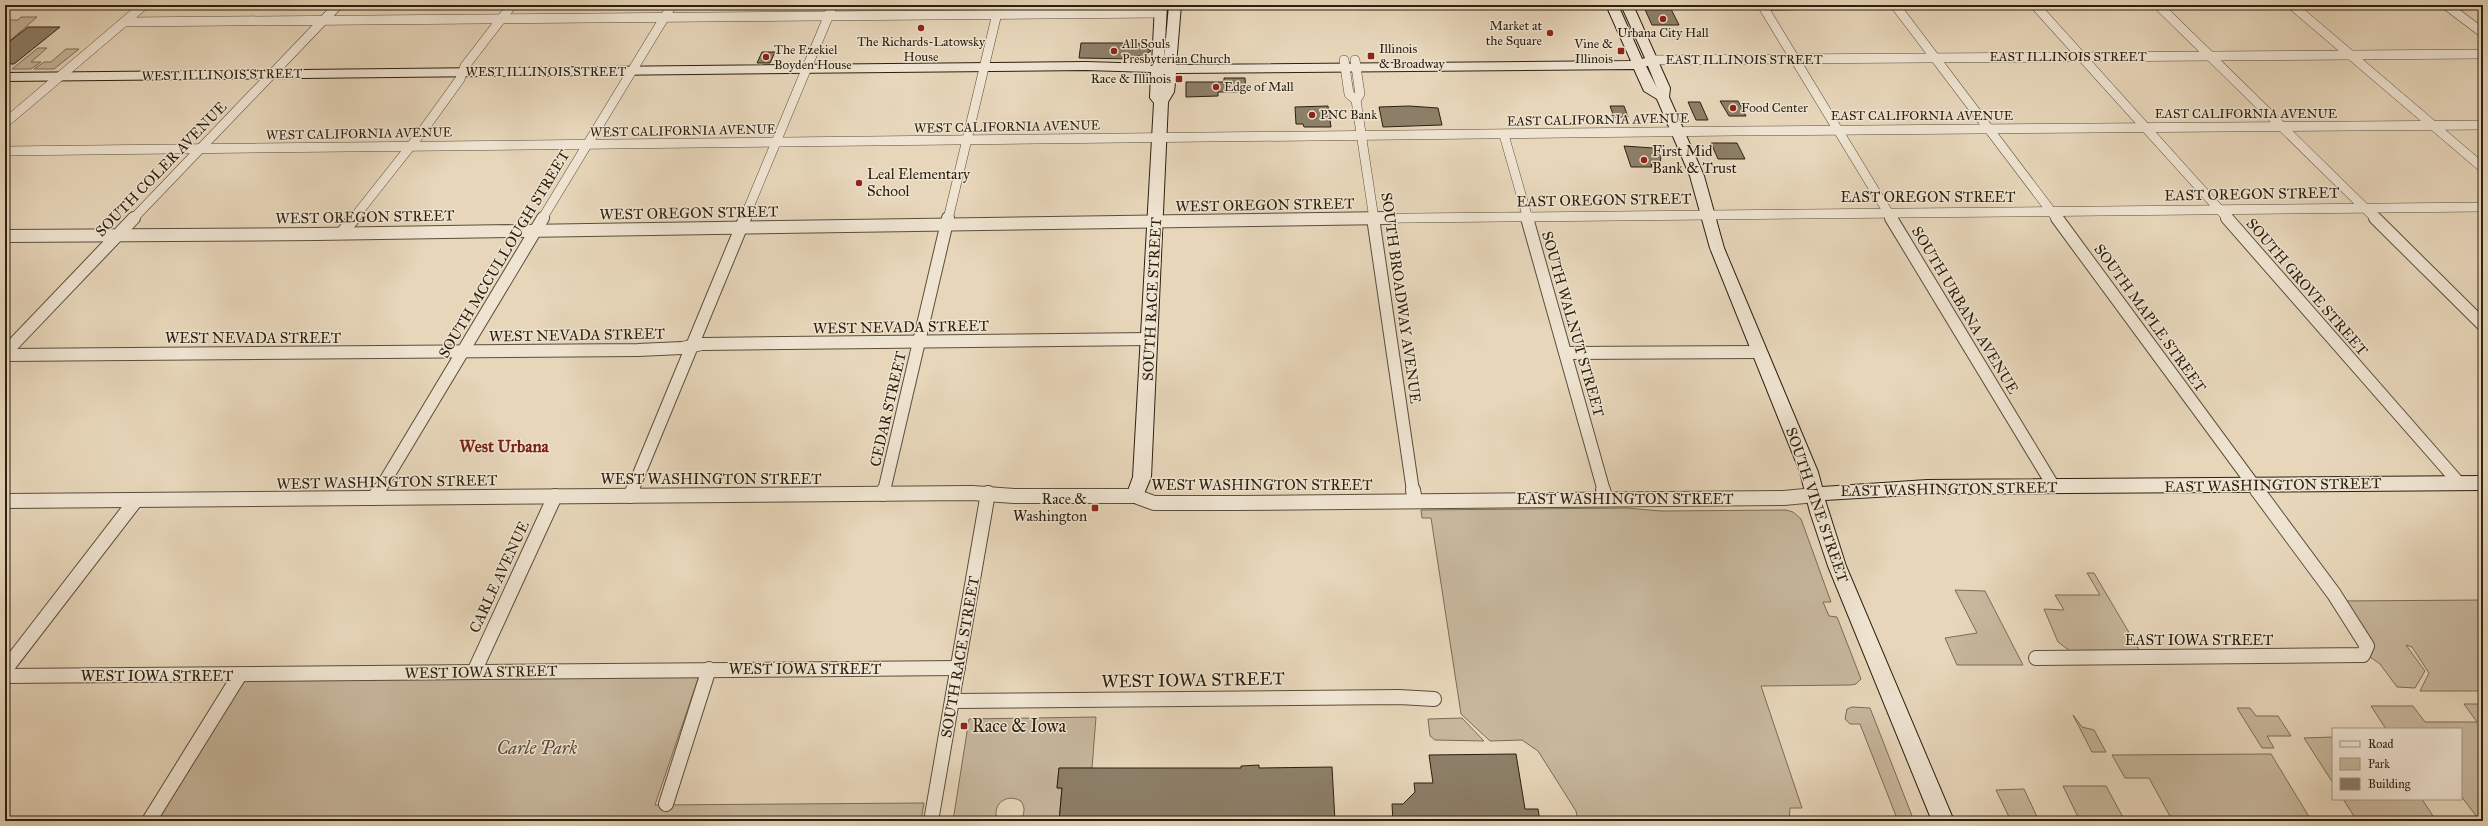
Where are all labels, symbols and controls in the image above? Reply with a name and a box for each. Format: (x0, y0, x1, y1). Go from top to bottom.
marker: Urbana City Hall (1658, 14, 1668, 24)
place label: Market at the Square (1486, 18, 1543, 49)
marker: The Richards-Latowsky House (916, 23, 926, 33)
place label: Urbana City Hall (1617, 25, 1709, 41)
marker: Market at the Square (1545, 28, 1555, 38)
place label: The Richards-Latowsky House (857, 34, 986, 65)
place label: All Souls Presbyterian Church (1121, 36, 1232, 67)
place label: Vine & Illinois (1573, 36, 1613, 67)
place label: Illinois & Broadway (1379, 41, 1446, 72)
place label: The Ezekiel Boyden House (774, 42, 852, 73)
marker: All Souls Presbyterian Church (1109, 46, 1119, 56)
marker: Vine & Illinois (1616, 46, 1626, 56)
street label: EAST ILLINOIS STREET (1989, 49, 2147, 65)
marker: Illinois & Broadway (1366, 51, 1376, 61)
marker: The Ezekiel Boyden House (761, 52, 771, 62)
street label: EAST ILLINOIS STREET (1665, 52, 1823, 68)
street label: WEST ILLINOIS STREET (466, 64, 626, 80)
street label: WEST ILLINOIS STREET (141, 66, 303, 84)
place label: Race & Illinois (1091, 71, 1171, 87)
marker: Race & Illinois (1174, 74, 1184, 84)
place label: Edge of Mall (1224, 79, 1294, 95)
marker: Edge of Mall (1211, 82, 1221, 92)
street label: SOUTH COLER AVENUE (92, 98, 230, 240)
place label: Food Center (1741, 100, 1808, 116)
marker: Food Center (1728, 103, 1738, 113)
street label: EAST CALIFORNIA AVENUE (2155, 106, 2337, 122)
place label: PNC Bank (1320, 107, 1378, 123)
street label: EAST CALIFORNIA AVENUE (1831, 108, 2013, 124)
marker: PNC Bank (1307, 110, 1317, 120)
street label: EAST CALIFORNIA AVENUE (1507, 110, 1689, 130)
street label: WEST CALIFORNIA AVENUE (914, 117, 1100, 137)
street label: WEST CALIFORNIA AVENUE (590, 121, 776, 141)
street label: WEST CALIFORNIA AVENUE (266, 124, 452, 144)
place label: First Mid Bank & Trust (1652, 142, 1738, 177)
street label: SOUTH MCCULLOUGH STREET (435, 147, 573, 361)
marker: First Mid Bank & Trust (1639, 155, 1649, 165)
place label: Leal Elementary School (867, 165, 971, 200)
marker: Leal Elementary School (854, 178, 864, 188)
street label: EAST OREGON STREET (2164, 183, 2340, 205)
street label: EAST OREGON STREET (1841, 188, 2015, 206)
street label: EAST OREGON STREET (1516, 189, 1692, 211)
street label: SOUTH BROADWAY AVENUE (1377, 191, 1425, 405)
street label: WEST OREGON STREET (1175, 194, 1355, 216)
street label: WEST OREGON STREET (599, 202, 779, 224)
street label: WEST OREGON STREET (275, 206, 455, 228)
street label: SOUTH GROVE STREET (2242, 215, 2372, 359)
street label: SOUTH RACE STREET (1139, 217, 1165, 381)
street label: SOUTH URBANA AVENUE (1908, 223, 2022, 397)
street label: SOUTH WALNUT STREET (1538, 229, 1608, 419)
street label: SOUTH MAPLE STREET (2090, 240, 2210, 396)
street label: WEST NEVADA STREET (813, 316, 989, 338)
street label: WEST NEVADA STREET (489, 324, 665, 346)
street label: WEST NEVADA STREET (165, 329, 341, 347)
street label: CEDAR STREET (866, 350, 910, 468)
street label: SOUTH VINE STREET (1782, 425, 1852, 585)
district label: West Urbana (459, 436, 550, 457)
street label: WEST WASHINGTON STREET (600, 470, 822, 488)
street label: WEST WASHINGTON STREET (276, 471, 498, 493)
street label: EAST WASHINGTON STREET (2164, 474, 2382, 496)
street label: WEST WASHINGTON STREET (1151, 476, 1373, 494)
street label: EAST WASHINGTON STREET (1840, 478, 2058, 500)
place label: Race & Washington (1013, 490, 1087, 525)
street label: EAST WASHINGTON STREET (1517, 490, 1733, 508)
marker: Race & Washington (1090, 503, 1100, 513)
street label: CARLE AVENUE (465, 518, 533, 636)
street label: SOUTH RACE STREET (937, 575, 983, 739)
street label: EAST IOWA STREET (2125, 631, 2273, 649)
street label: WEST IOWA STREET (729, 660, 881, 678)
street label: WEST IOWA STREET (404, 662, 558, 682)
street label: WEST IOWA STREET (81, 667, 233, 685)
street label: WEST IOWA STREET (1101, 667, 1285, 693)
place label: Race & Iowa (972, 715, 1067, 737)
marker: Race & Iowa (959, 721, 969, 731)
legend (2332, 728, 2462, 800)
park label: Carle Park (497, 737, 577, 759)
text: Road (2368, 737, 2394, 751)
text: Park (2368, 757, 2390, 771)
text: Building (2368, 777, 2411, 792)

